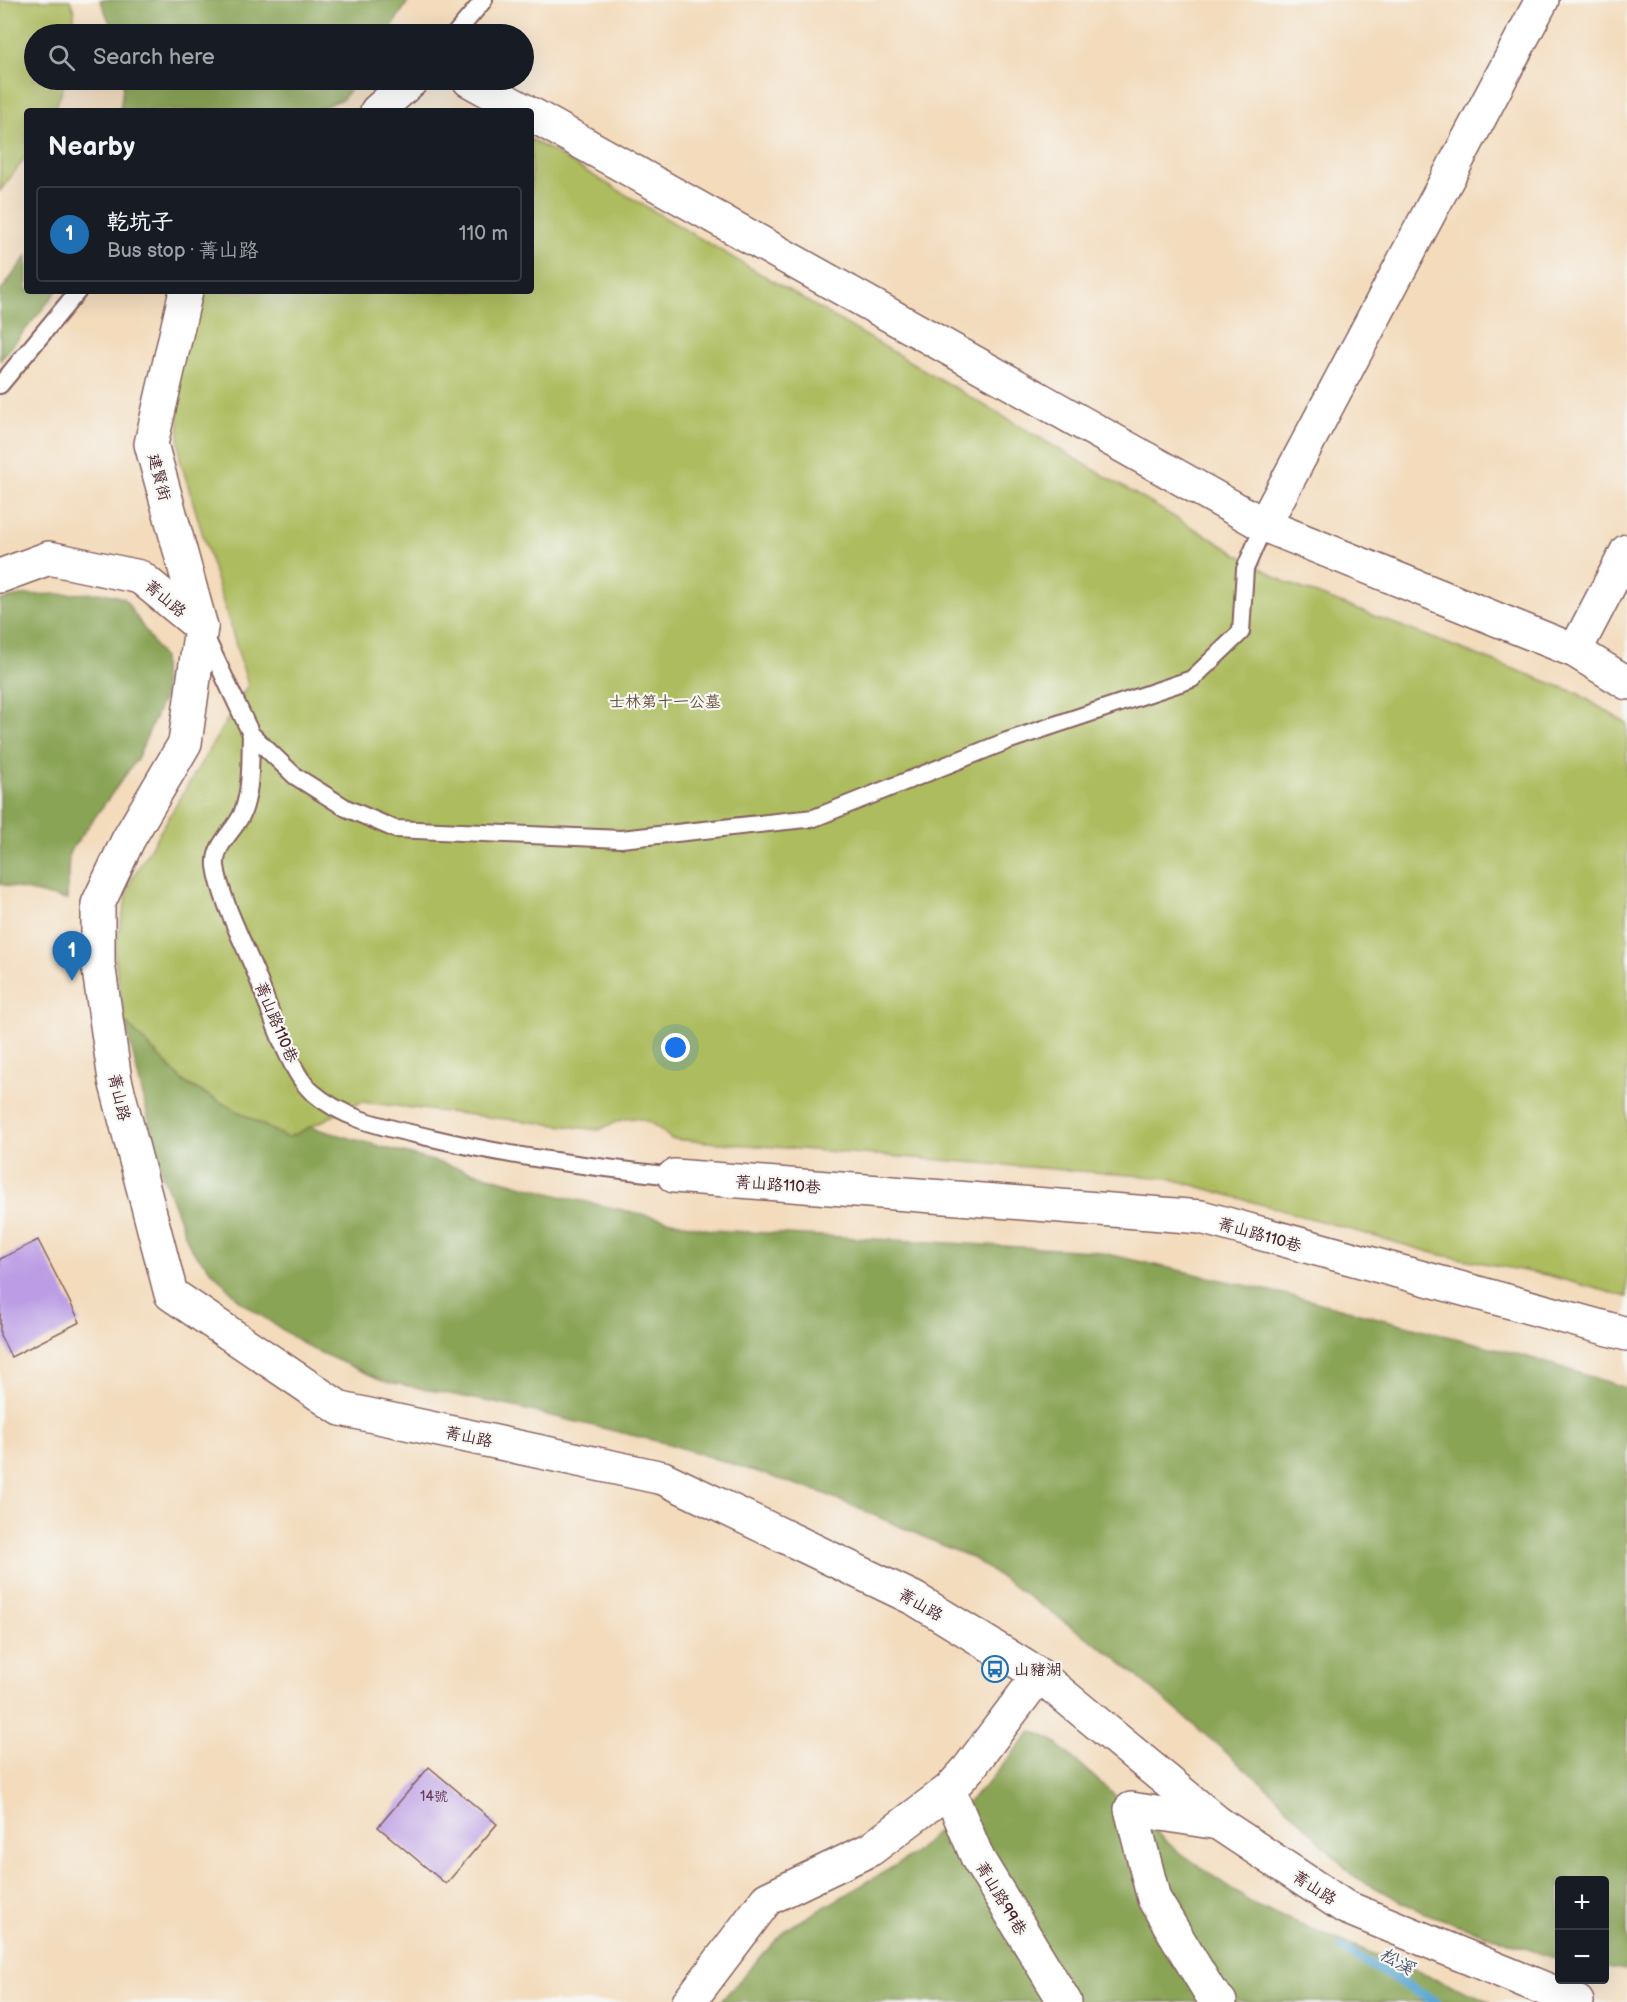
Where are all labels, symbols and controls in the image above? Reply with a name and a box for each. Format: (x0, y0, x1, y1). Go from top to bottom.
search box (24, 24, 534, 90)
icon: search (45, 41, 78, 74)
text: Search here (93, 44, 215, 71)
text: Nearby (48, 132, 135, 163)
text: 乾坑子 (107, 209, 173, 236)
text: 1 (65, 222, 74, 246)
text: 110 m (459, 222, 508, 246)
text: Bus stop · 菁山路 (107, 239, 259, 263)
street label: 建賢街 (143, 452, 174, 503)
street label: 菁山路 (141, 576, 190, 622)
park label: 士林第十一公墓 (609, 693, 721, 712)
pin: 1 (52, 932, 92, 981)
street label: 菁山路110巷 (250, 979, 301, 1066)
your location (661, 1033, 690, 1062)
street label: 菁山路 (104, 1072, 133, 1123)
street label: 菁山路110巷 (734, 1173, 821, 1198)
street label: 菁山路110巷 (1216, 1214, 1303, 1256)
street label: 菁山路 (443, 1423, 494, 1452)
street label: 菁山路 (895, 1585, 946, 1626)
bus stop icon: 山豬湖 (980, 1654, 1010, 1684)
place label: 山豬湖 (1014, 1661, 1062, 1680)
house number: 14號 (420, 1788, 448, 1805)
street label: 菁山路99巷 (971, 1859, 1030, 1939)
street label: 菁山路 (1289, 1867, 1339, 1909)
map controls (1555, 1876, 1609, 1984)
button: + (1555, 1876, 1609, 1930)
button: − (1555, 1930, 1609, 1984)
water label: 松溪 (1376, 1943, 1418, 1980)

